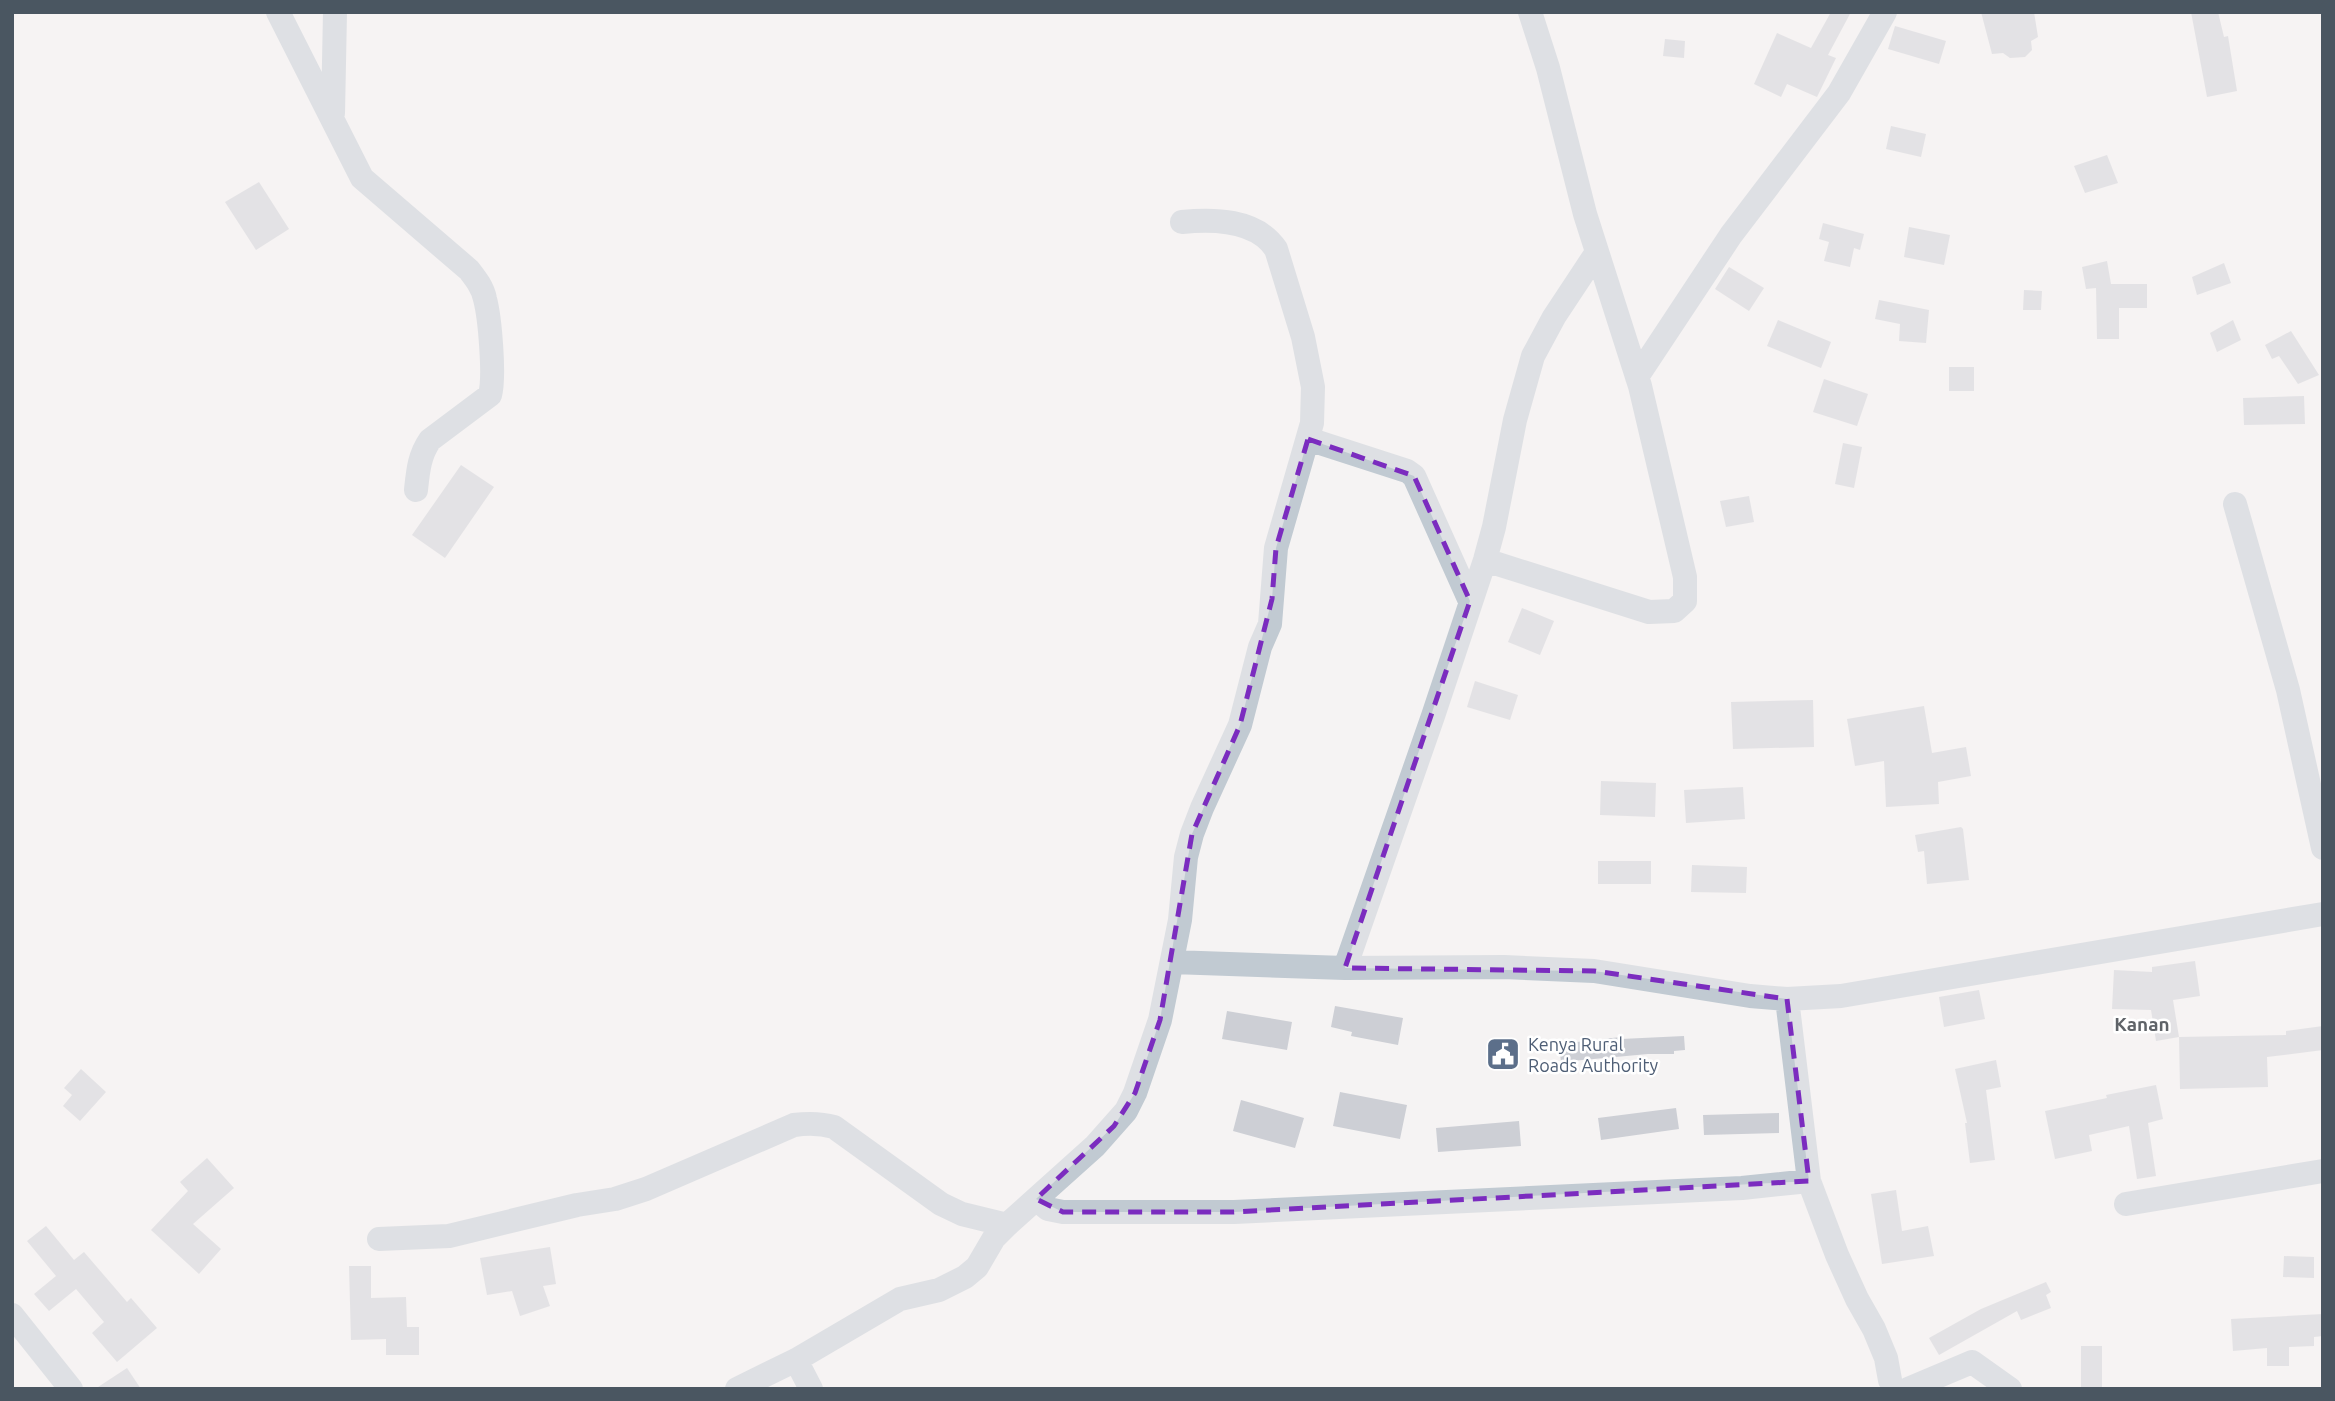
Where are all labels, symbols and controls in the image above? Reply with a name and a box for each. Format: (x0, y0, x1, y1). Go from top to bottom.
district label: Kanan (2114, 1013, 2170, 1035)
place label: Kenya Rural Roads Authority (1528, 1034, 1659, 1075)
public building icon: Kenya Rural Roads Authority (1484, 1035, 1522, 1073)

